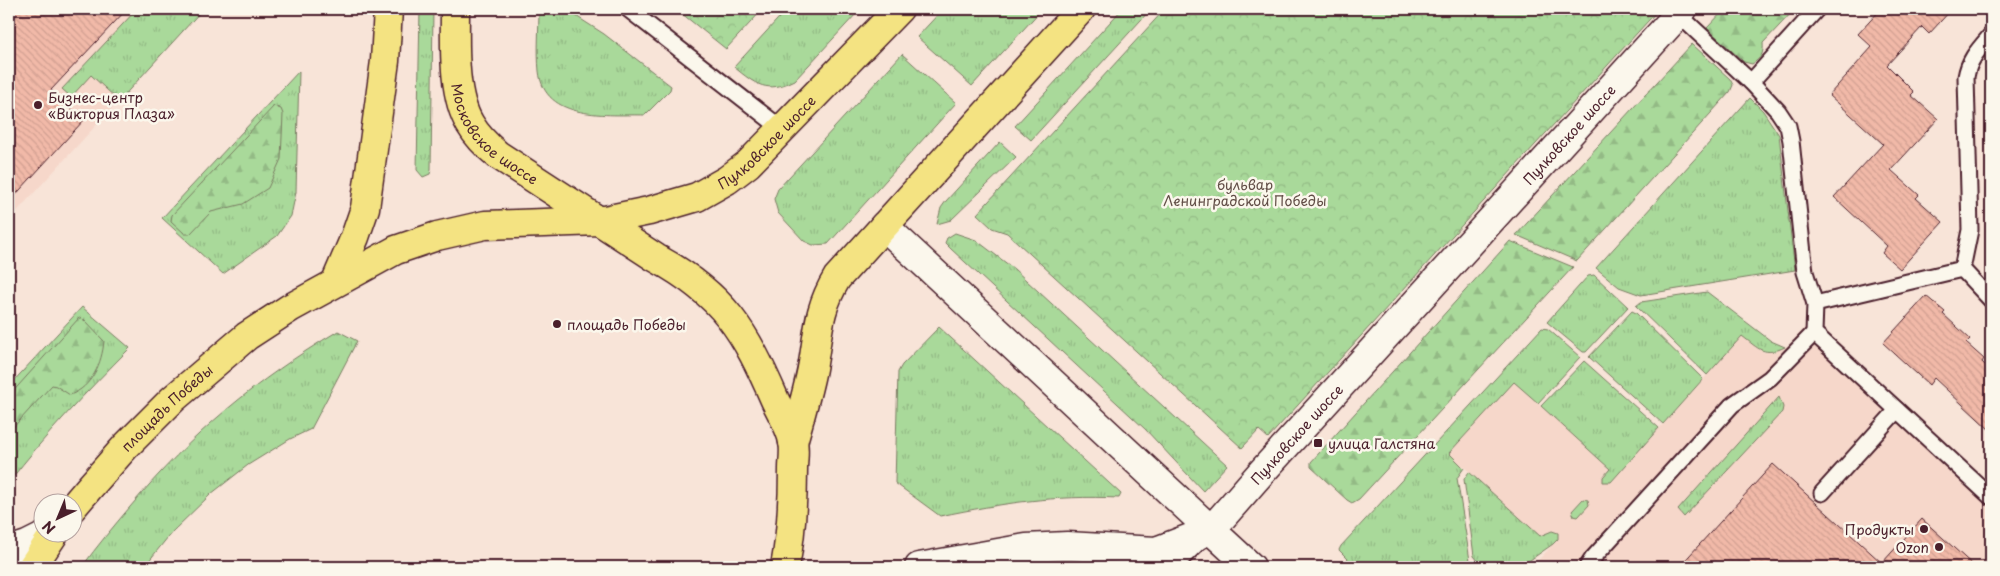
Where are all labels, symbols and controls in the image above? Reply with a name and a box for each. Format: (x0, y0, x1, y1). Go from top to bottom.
street label: Пулковское шоссе (1518, 80, 1620, 189)
street label: Московское шоссе (447, 82, 543, 189)
place label: Бизнес-центр «Виктория Плаза» (48, 87, 175, 124)
street label: Пулковское шоссе (714, 90, 820, 194)
marker: Бизнес-центр «Виктория Плаза» (32, 99, 44, 111)
park label: бульвар Ленинградской Победы (1163, 174, 1327, 211)
place label: площадь Победы (567, 314, 686, 335)
marker: площадь Победы (551, 318, 563, 330)
street label: площадь Победы (116, 359, 217, 456)
street label: Пулковское шоссе (1245, 379, 1347, 489)
place label: улица Галстяна (1328, 433, 1436, 454)
marker: улица Галстяна (1312, 437, 1324, 449)
north arrow (32, 494, 82, 544)
text: N (37, 516, 60, 539)
place label: Продукты (1845, 519, 1914, 540)
marker: Продукты (1918, 523, 1930, 535)
place label: Ozon (1896, 537, 1929, 558)
marker: Ozon (1933, 541, 1945, 553)

